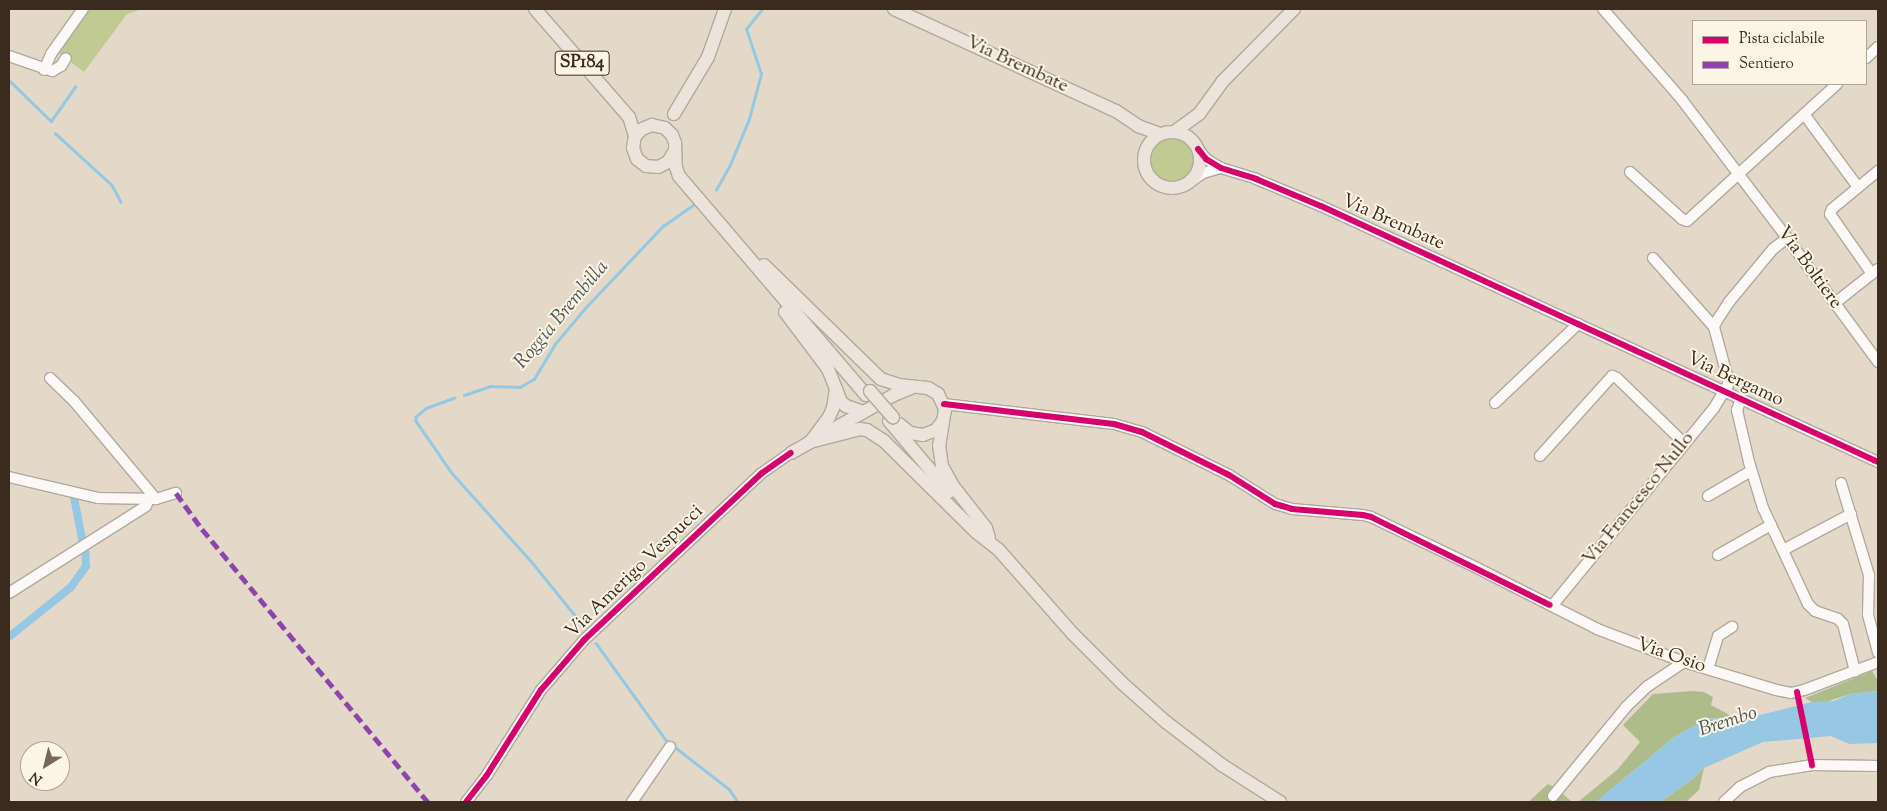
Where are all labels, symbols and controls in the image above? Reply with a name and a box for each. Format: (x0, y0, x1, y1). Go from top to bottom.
legend (1692, 20, 1867, 85)
text: Pista ciclabile (1739, 29, 1825, 50)
street label: Via Brembate (962, 31, 1072, 99)
road number: SP184 (554, 48, 610, 78)
text: Sentiero (1739, 54, 1794, 75)
street label: Via Brembate (1338, 190, 1448, 256)
street label: Via Boltiere (1771, 222, 1847, 314)
water label: Roggia Brembilla (510, 256, 614, 374)
street label: Via Bergamo (1683, 348, 1787, 412)
street label: Via Francesco Nullo (1578, 428, 1700, 570)
street label: Via Amerigo Vespucci (562, 501, 708, 643)
street label: Via Osio (1633, 634, 1709, 678)
water label: Brembo (1696, 701, 1760, 743)
north arrow (20, 741, 70, 791)
text: N (26, 766, 47, 789)

